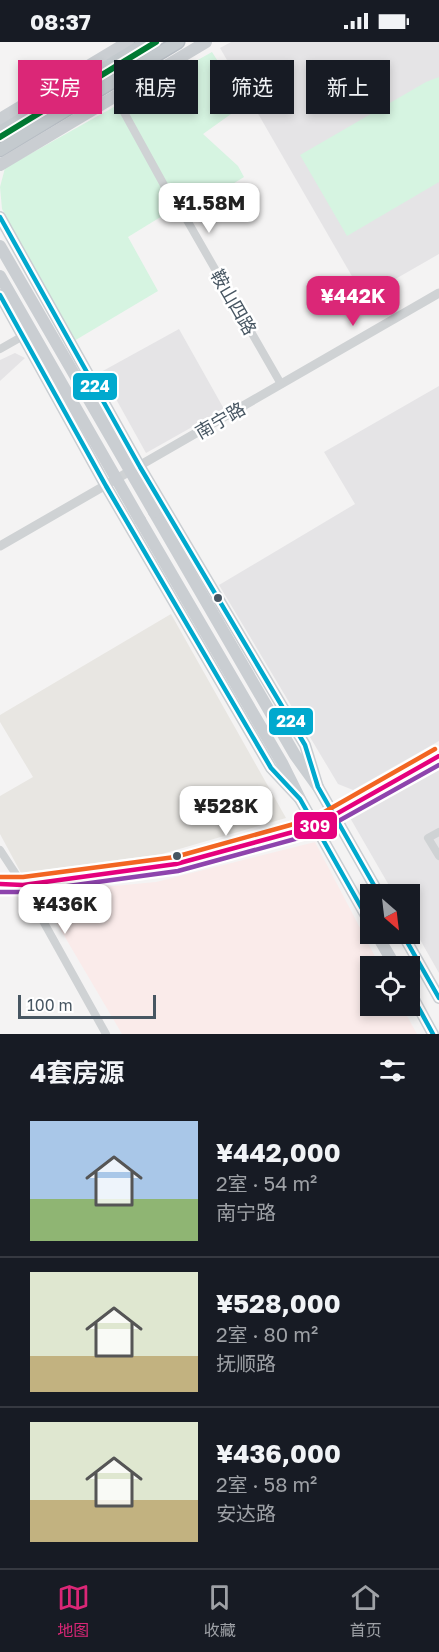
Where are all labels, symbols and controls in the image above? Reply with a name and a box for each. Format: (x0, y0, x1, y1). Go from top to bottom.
text: 08:37 (30, 8, 91, 35)
chip: 买房 (18, 60, 102, 114)
chip: 租房 (114, 60, 198, 114)
chip: 筛选 (210, 60, 294, 114)
chip: 新上 (306, 60, 390, 114)
pin: ¥1.58M (160, 183, 258, 234)
text: ¥1.58M (173, 190, 245, 214)
street label: 鞍山四路 (206, 265, 262, 339)
pin: ¥442K (311, 276, 395, 327)
text: ¥442K (321, 283, 385, 307)
line badge: 224 (72, 372, 118, 401)
text: 224 (80, 376, 110, 396)
street label: 南宁路 (191, 397, 249, 443)
unlabelled marker (212, 592, 224, 604)
line badge: 224 (268, 707, 314, 736)
text: 224 (276, 711, 306, 731)
pin: ¥528K (184, 786, 268, 837)
text: ¥528K (194, 793, 258, 817)
line badge: 309 (293, 811, 338, 840)
text: 309 (300, 816, 330, 836)
unlabelled marker (171, 850, 183, 862)
pin: ¥436K (23, 884, 107, 935)
north arrow (360, 884, 420, 944)
map controls (360, 884, 420, 1016)
text: ¥436K (32, 891, 98, 915)
button: locate (360, 956, 420, 1016)
scale bar (18, 992, 156, 1019)
text: 100 m (27, 995, 73, 1015)
icon: filters (376, 1054, 409, 1087)
text: 4套房源 (30, 1057, 124, 1088)
text: ¥442,000 (216, 1137, 341, 1168)
icon: home (78, 1145, 150, 1217)
text: 2室 · 54 m² (216, 1171, 317, 1195)
text: 南宁路 (216, 1200, 276, 1224)
text: ¥528,000 (216, 1288, 341, 1319)
icon: home (78, 1296, 150, 1368)
text: 2室 · 80 m² (216, 1322, 318, 1346)
text: 抚顺路 (216, 1351, 276, 1375)
text: ¥436,000 (216, 1438, 341, 1469)
icon: home (78, 1446, 150, 1518)
text: 2室 · 58 m² (216, 1472, 317, 1496)
text: 安达路 (216, 1501, 276, 1525)
tab: 地图 (57, 1581, 90, 1641)
tab: 收藏 (203, 1581, 236, 1641)
tab: 首页 (349, 1581, 382, 1641)

